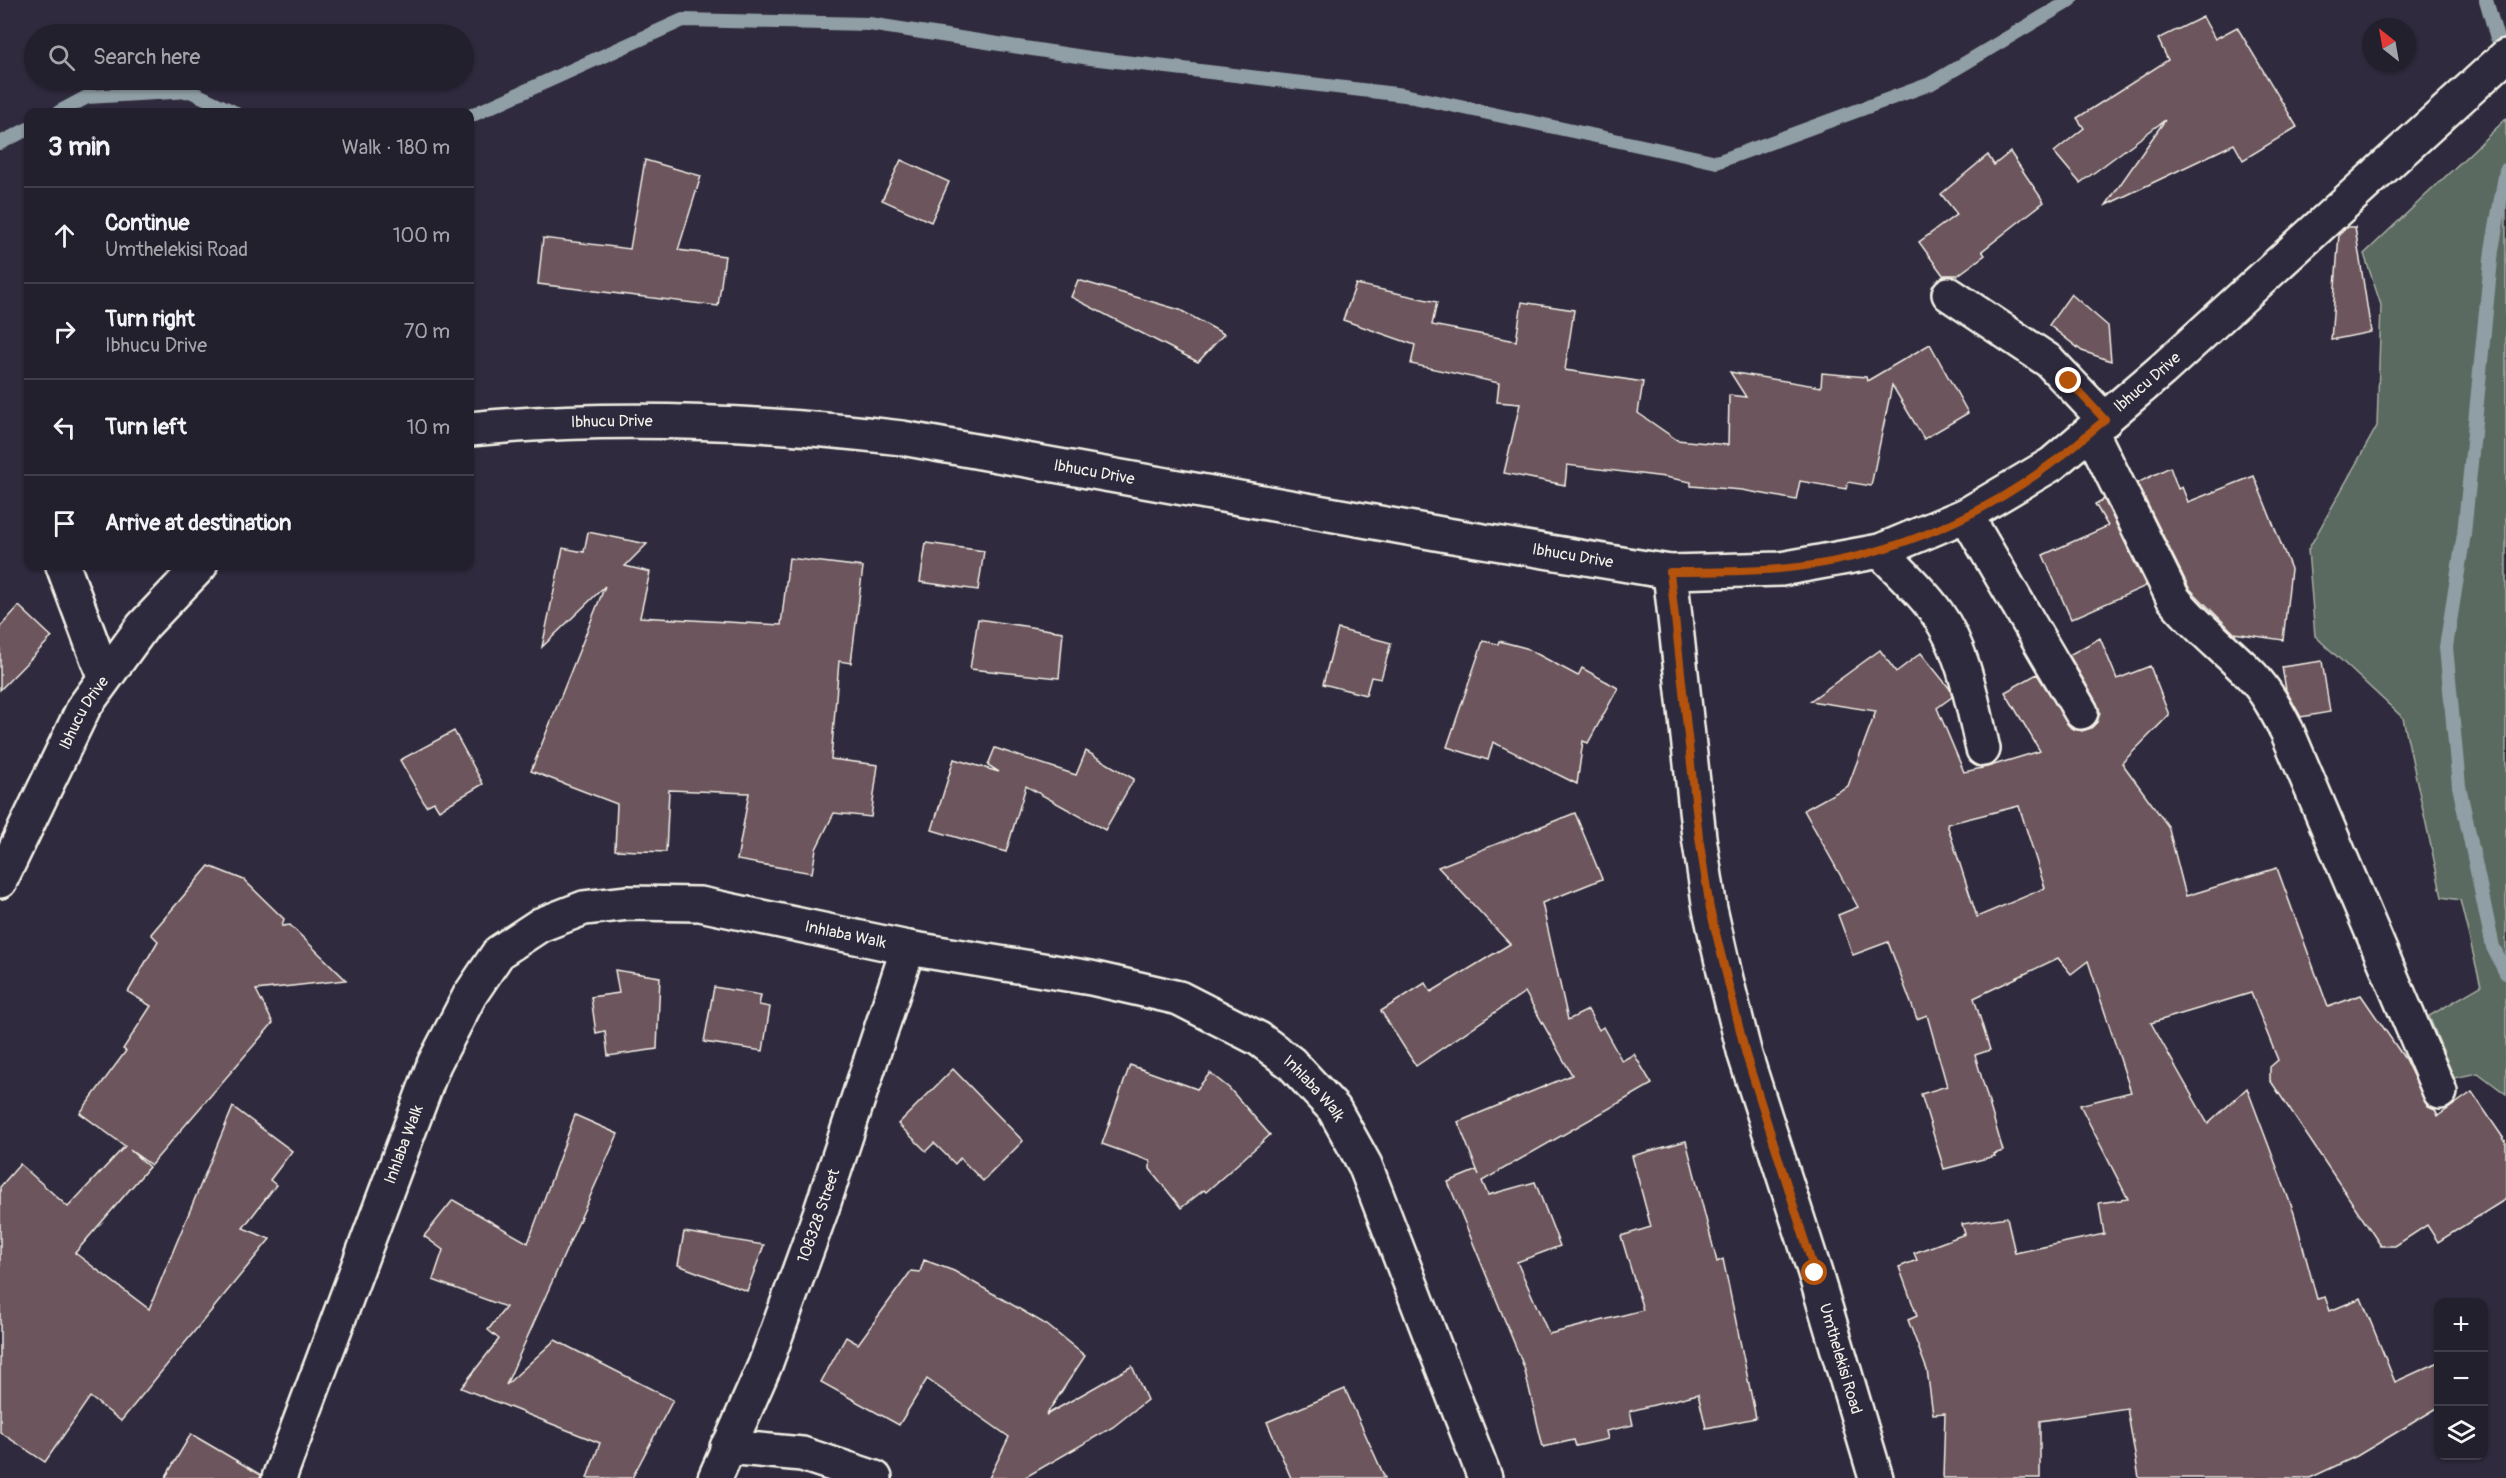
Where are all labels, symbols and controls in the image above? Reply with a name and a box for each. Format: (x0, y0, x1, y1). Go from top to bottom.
north arrow (2362, 18, 2416, 72)
search box (24, 24, 474, 90)
icon: search (45, 41, 78, 74)
text: Search here (93, 43, 200, 71)
text: 3 min (48, 131, 110, 163)
text: Walk · 180 m (342, 135, 450, 160)
text: Continue (105, 209, 189, 237)
icon: ahead (48, 219, 81, 252)
text: 100 m (393, 223, 450, 248)
text: Umthelekisi Road (105, 237, 248, 262)
text: Turn right (105, 305, 195, 333)
icon: right (48, 315, 81, 348)
text: 70 m (404, 319, 450, 344)
text: Ibhucu Drive (105, 333, 207, 358)
street label: Ibhucu Drive (2110, 348, 2185, 417)
route end (2055, 367, 2081, 393)
icon: left (48, 411, 81, 444)
street label: Ibhucu Drive (571, 411, 653, 432)
text: Turn left (105, 413, 187, 441)
text: 10 m (406, 415, 450, 440)
street label: Ibhucu Drive (1052, 455, 1136, 489)
icon: arrive (48, 507, 81, 540)
text: Arrive at destination (105, 509, 291, 537)
street label: Ibhucu Drive (1531, 539, 1615, 572)
street label: Ibhucu Drive (55, 672, 113, 753)
street label: Inhlaba Walk (803, 916, 888, 953)
street label: Inhlaba Walk (1279, 1051, 1349, 1125)
street label: Inhlaba Walk (380, 1102, 428, 1187)
street label: 108328 Street (793, 1166, 844, 1266)
route start (1801, 1259, 1827, 1285)
map controls (2434, 1298, 2488, 1460)
button: + (2434, 1298, 2488, 1352)
street label: Umthelekisi Road (1815, 1301, 1866, 1417)
button: − (2434, 1352, 2488, 1406)
button: layers (2434, 1406, 2488, 1460)

